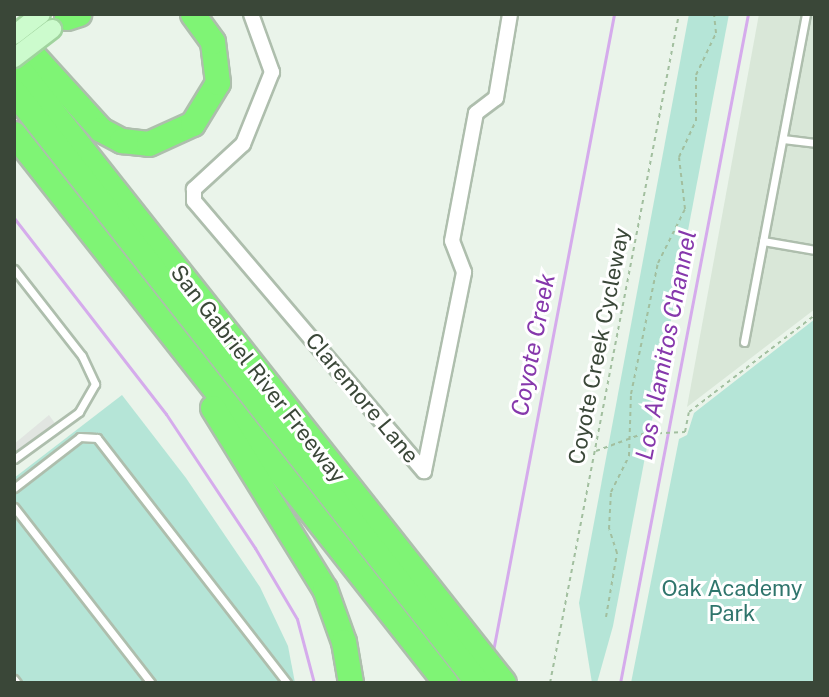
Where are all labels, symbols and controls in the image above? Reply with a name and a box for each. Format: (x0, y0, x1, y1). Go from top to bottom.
street label: Coyote Creek Cycleway (563, 225, 635, 467)
water label: Los Alamitos Channel (630, 228, 702, 462)
street label: San Gabriel River Freeway (165, 260, 351, 488)
water label: Coyote Creek (505, 271, 561, 419)
street label: Claremore Lane (300, 327, 424, 469)
park label: Oak Academy Park (661, 575, 803, 626)

